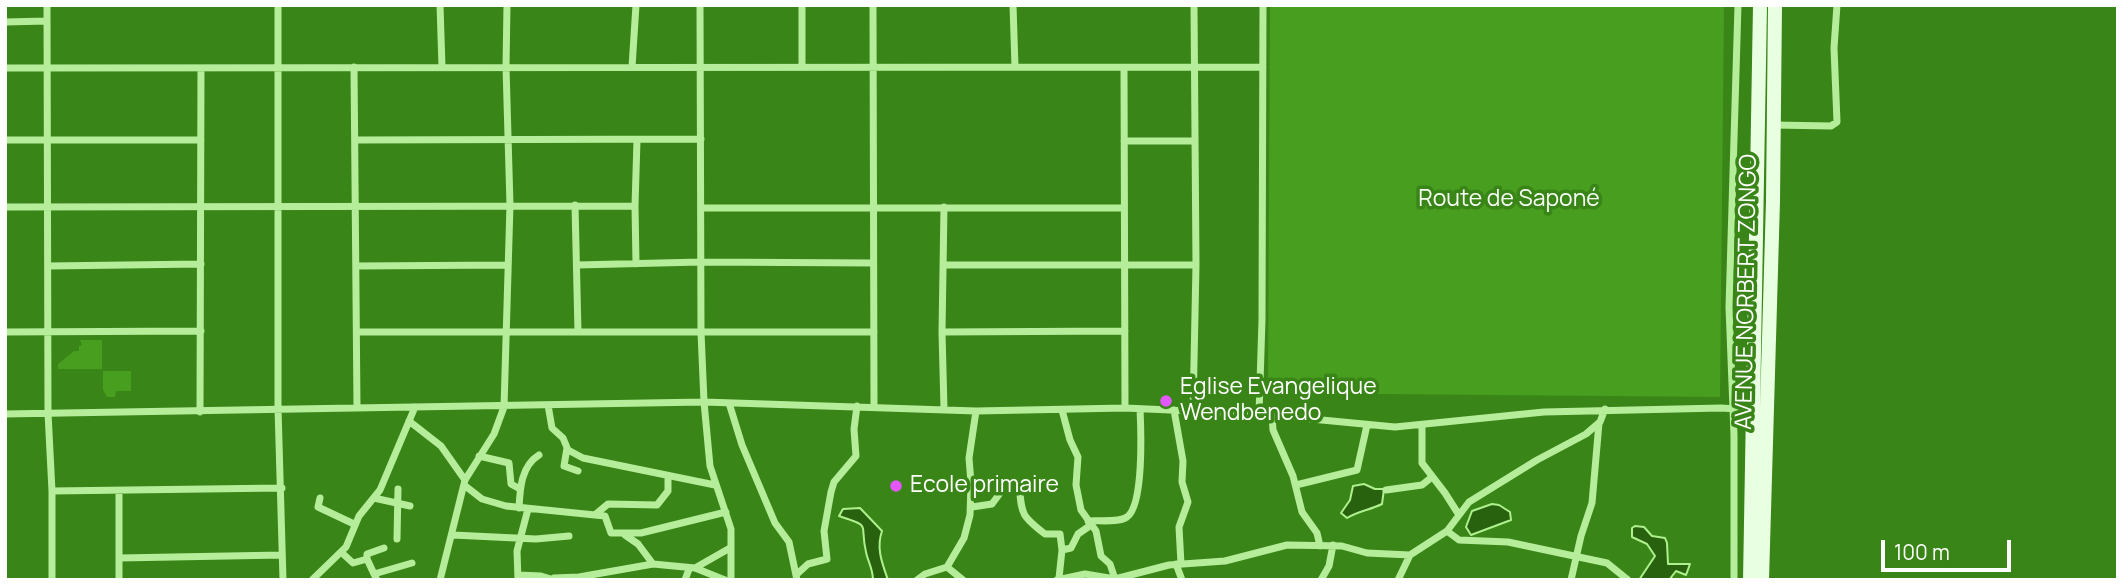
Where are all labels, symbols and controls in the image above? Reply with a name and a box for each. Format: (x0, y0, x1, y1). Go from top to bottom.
street label: AVENUE NORBERT ZONGO (1731, 154, 1763, 430)
park label: Route de Saponé (1418, 186, 1600, 214)
place label: Eglise Evangelique Wendbenedo (1180, 374, 1377, 428)
marker: Eglise Evangelique Wendbenedo (1158, 393, 1174, 409)
place label: Ecole primaire (910, 472, 1059, 500)
marker: Ecole primaire (888, 478, 904, 494)
scale bar (1885, 526, 2014, 570)
text: 100 m (1894, 538, 1950, 566)

